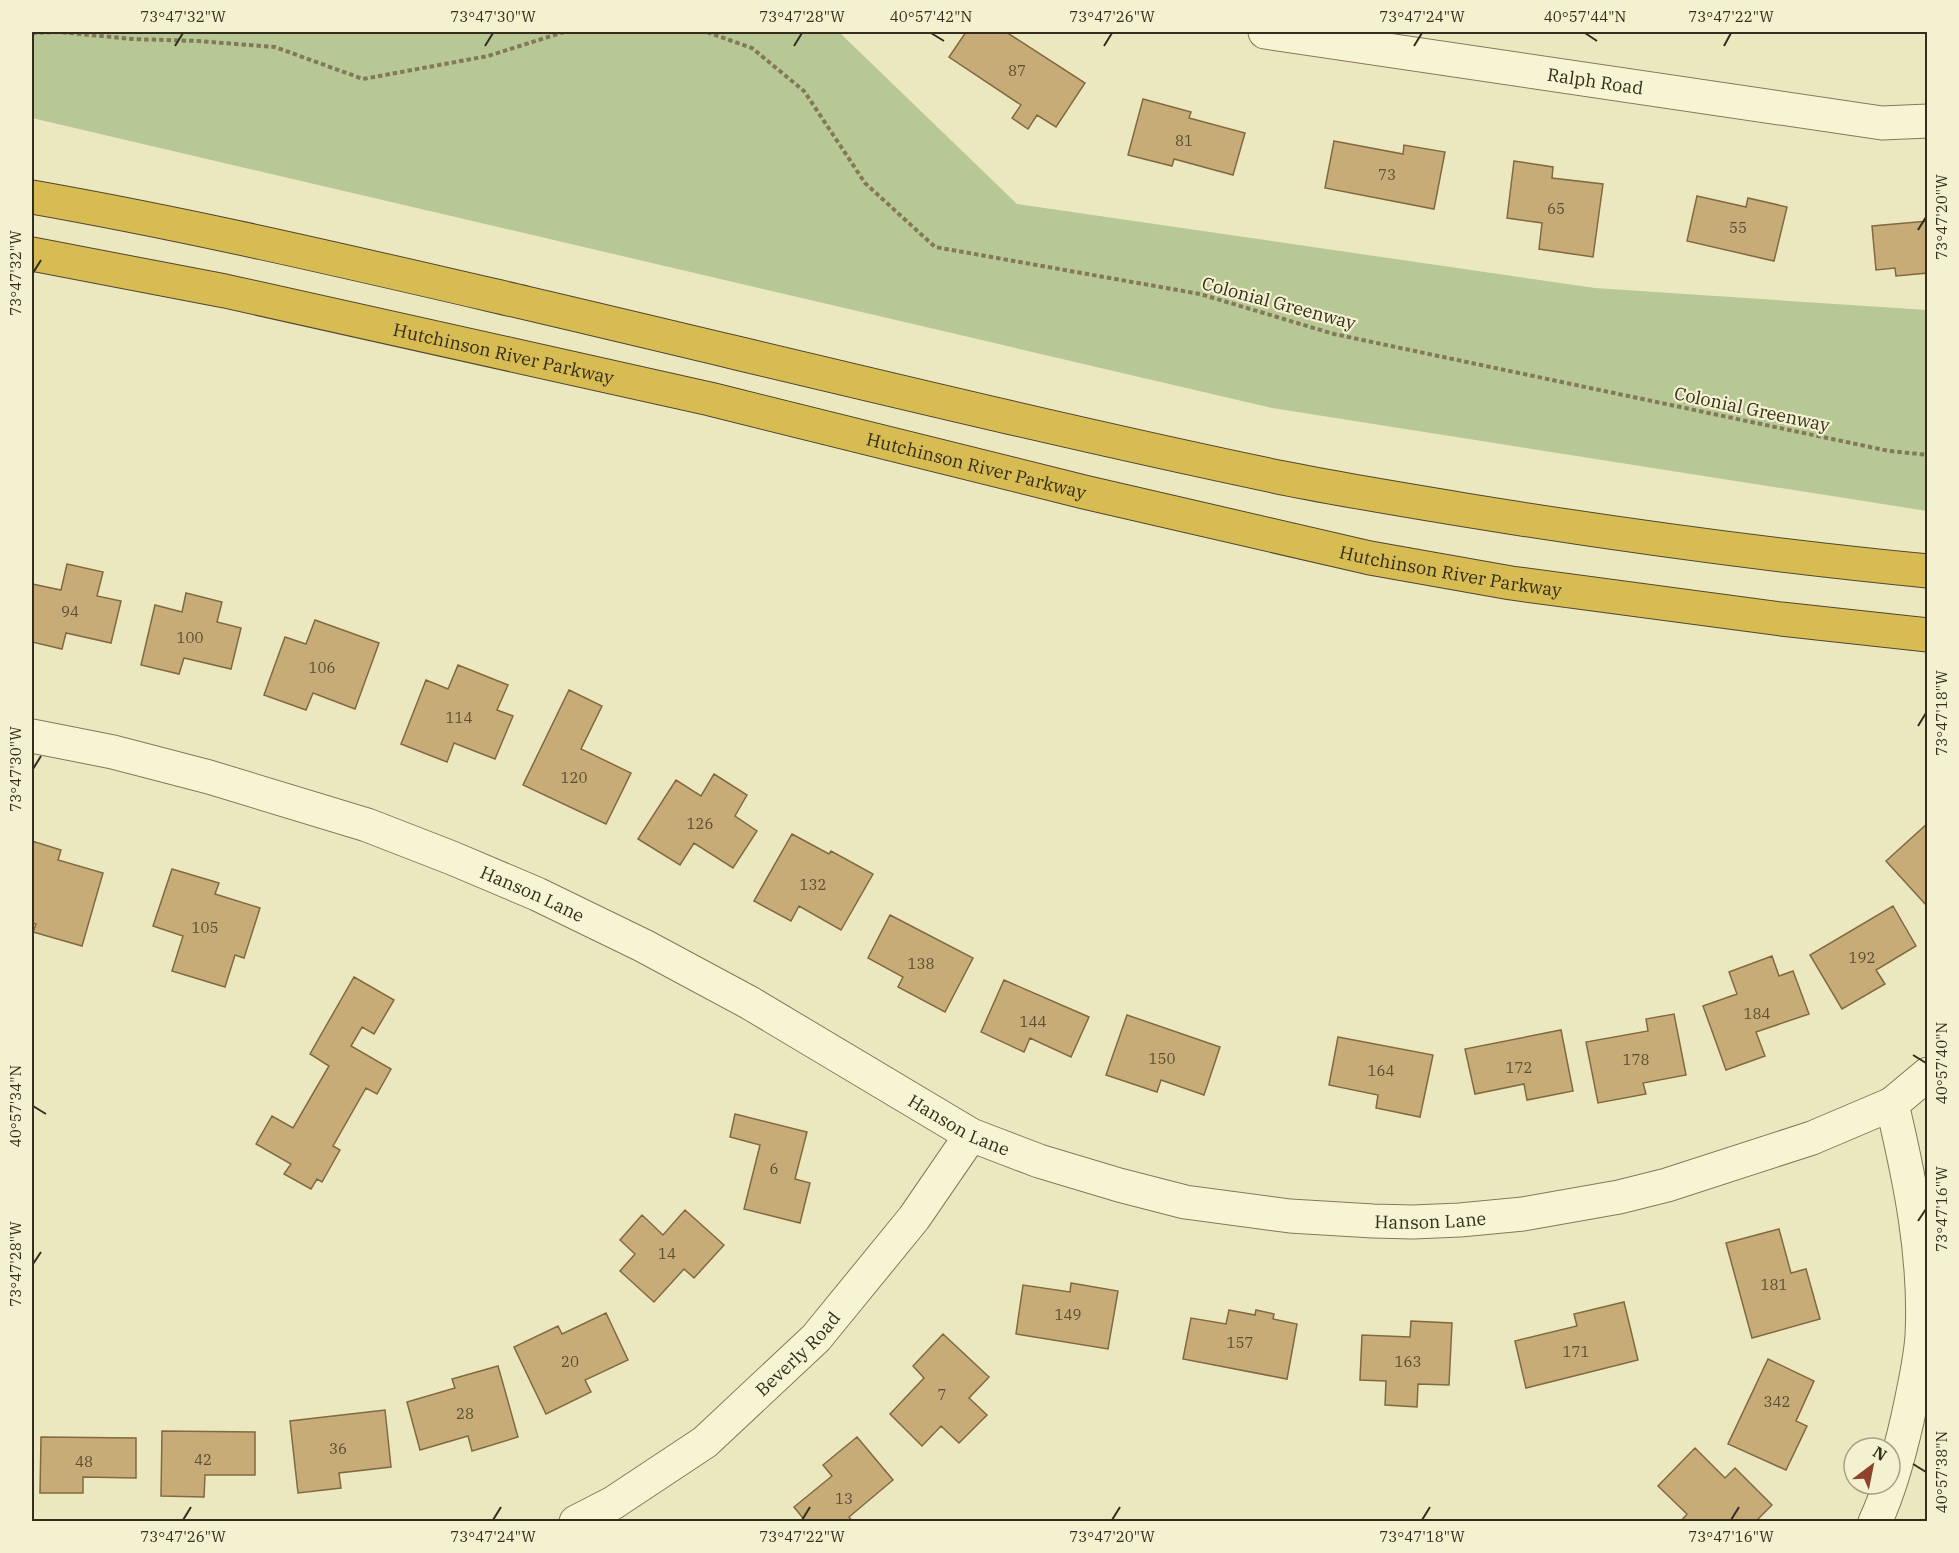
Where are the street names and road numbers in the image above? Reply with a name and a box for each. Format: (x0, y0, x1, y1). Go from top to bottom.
street label: Ralph Road (1546, 62, 1645, 99)
street label: Colonial Greenway (1199, 271, 1359, 335)
street label: Hutchinson River Parkway (391, 317, 617, 389)
street label: Colonial Greenway (1672, 381, 1832, 437)
street label: Hutchinson River Parkway (864, 427, 1089, 504)
street label: Hutchinson River Parkway (1337, 540, 1564, 601)
street label: Hanson Lane (477, 860, 588, 927)
street label: Hanson Lane (904, 1089, 1013, 1160)
street label: Hanson Lane (1374, 1206, 1487, 1234)
street label: Beverly Road (750, 1306, 845, 1401)

